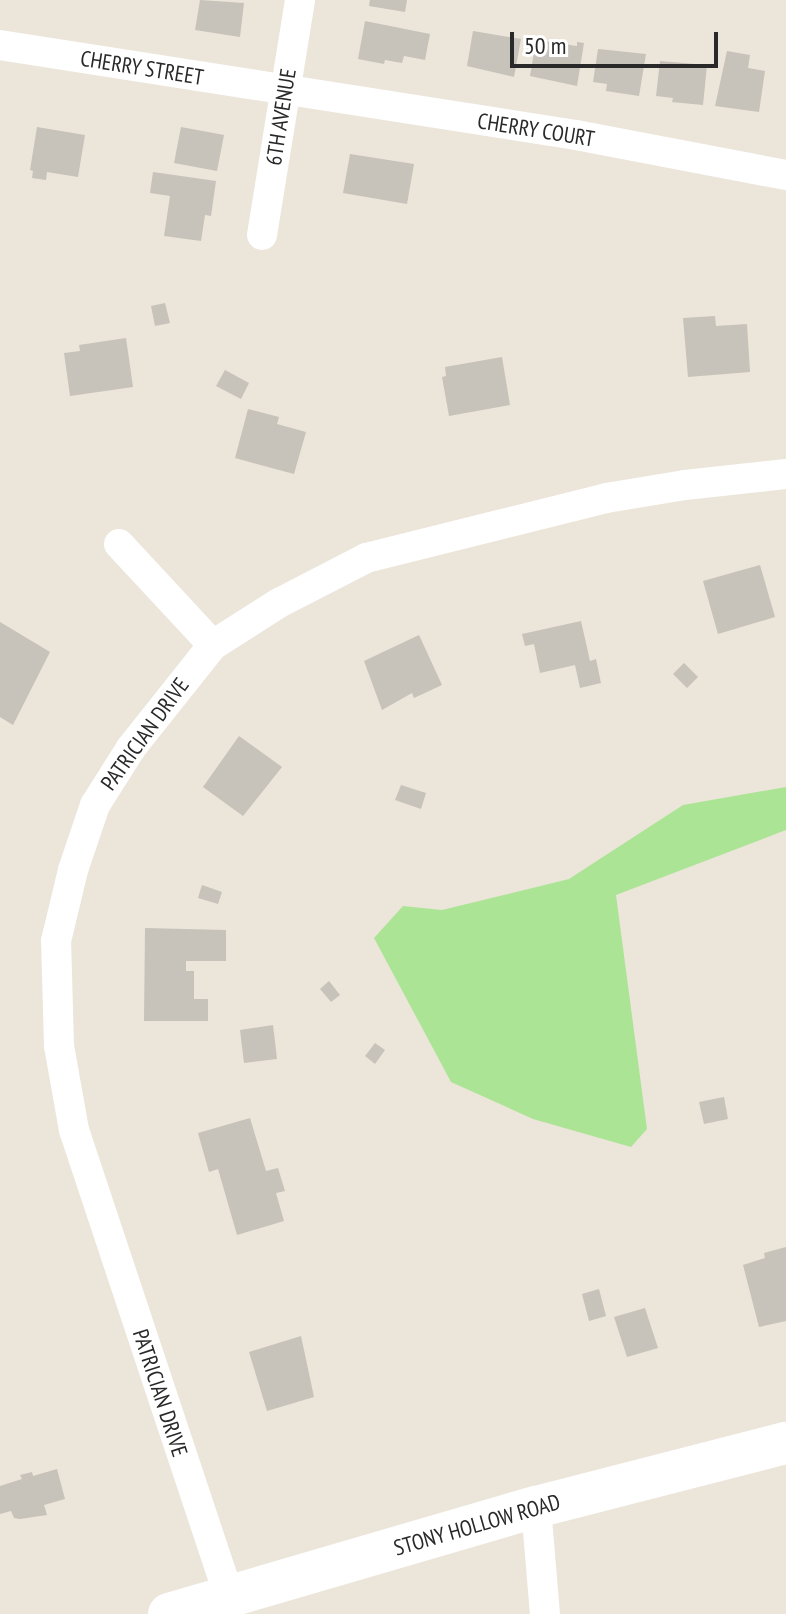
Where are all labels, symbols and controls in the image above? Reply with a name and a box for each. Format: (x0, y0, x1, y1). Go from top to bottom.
scale bar (514, 16, 722, 66)
text: 50 m (524, 30, 566, 61)
street label: CHERRY STREET (78, 45, 206, 91)
street label: 6TH AVENUE (260, 66, 302, 168)
street label: CHERRY COURT (475, 108, 597, 152)
street label: PATRICIAN DRIVE (95, 673, 195, 795)
street label: PATRICIAN DRIVE (127, 1326, 193, 1460)
street label: STONY HOLLOW ROAD (390, 1489, 564, 1561)

